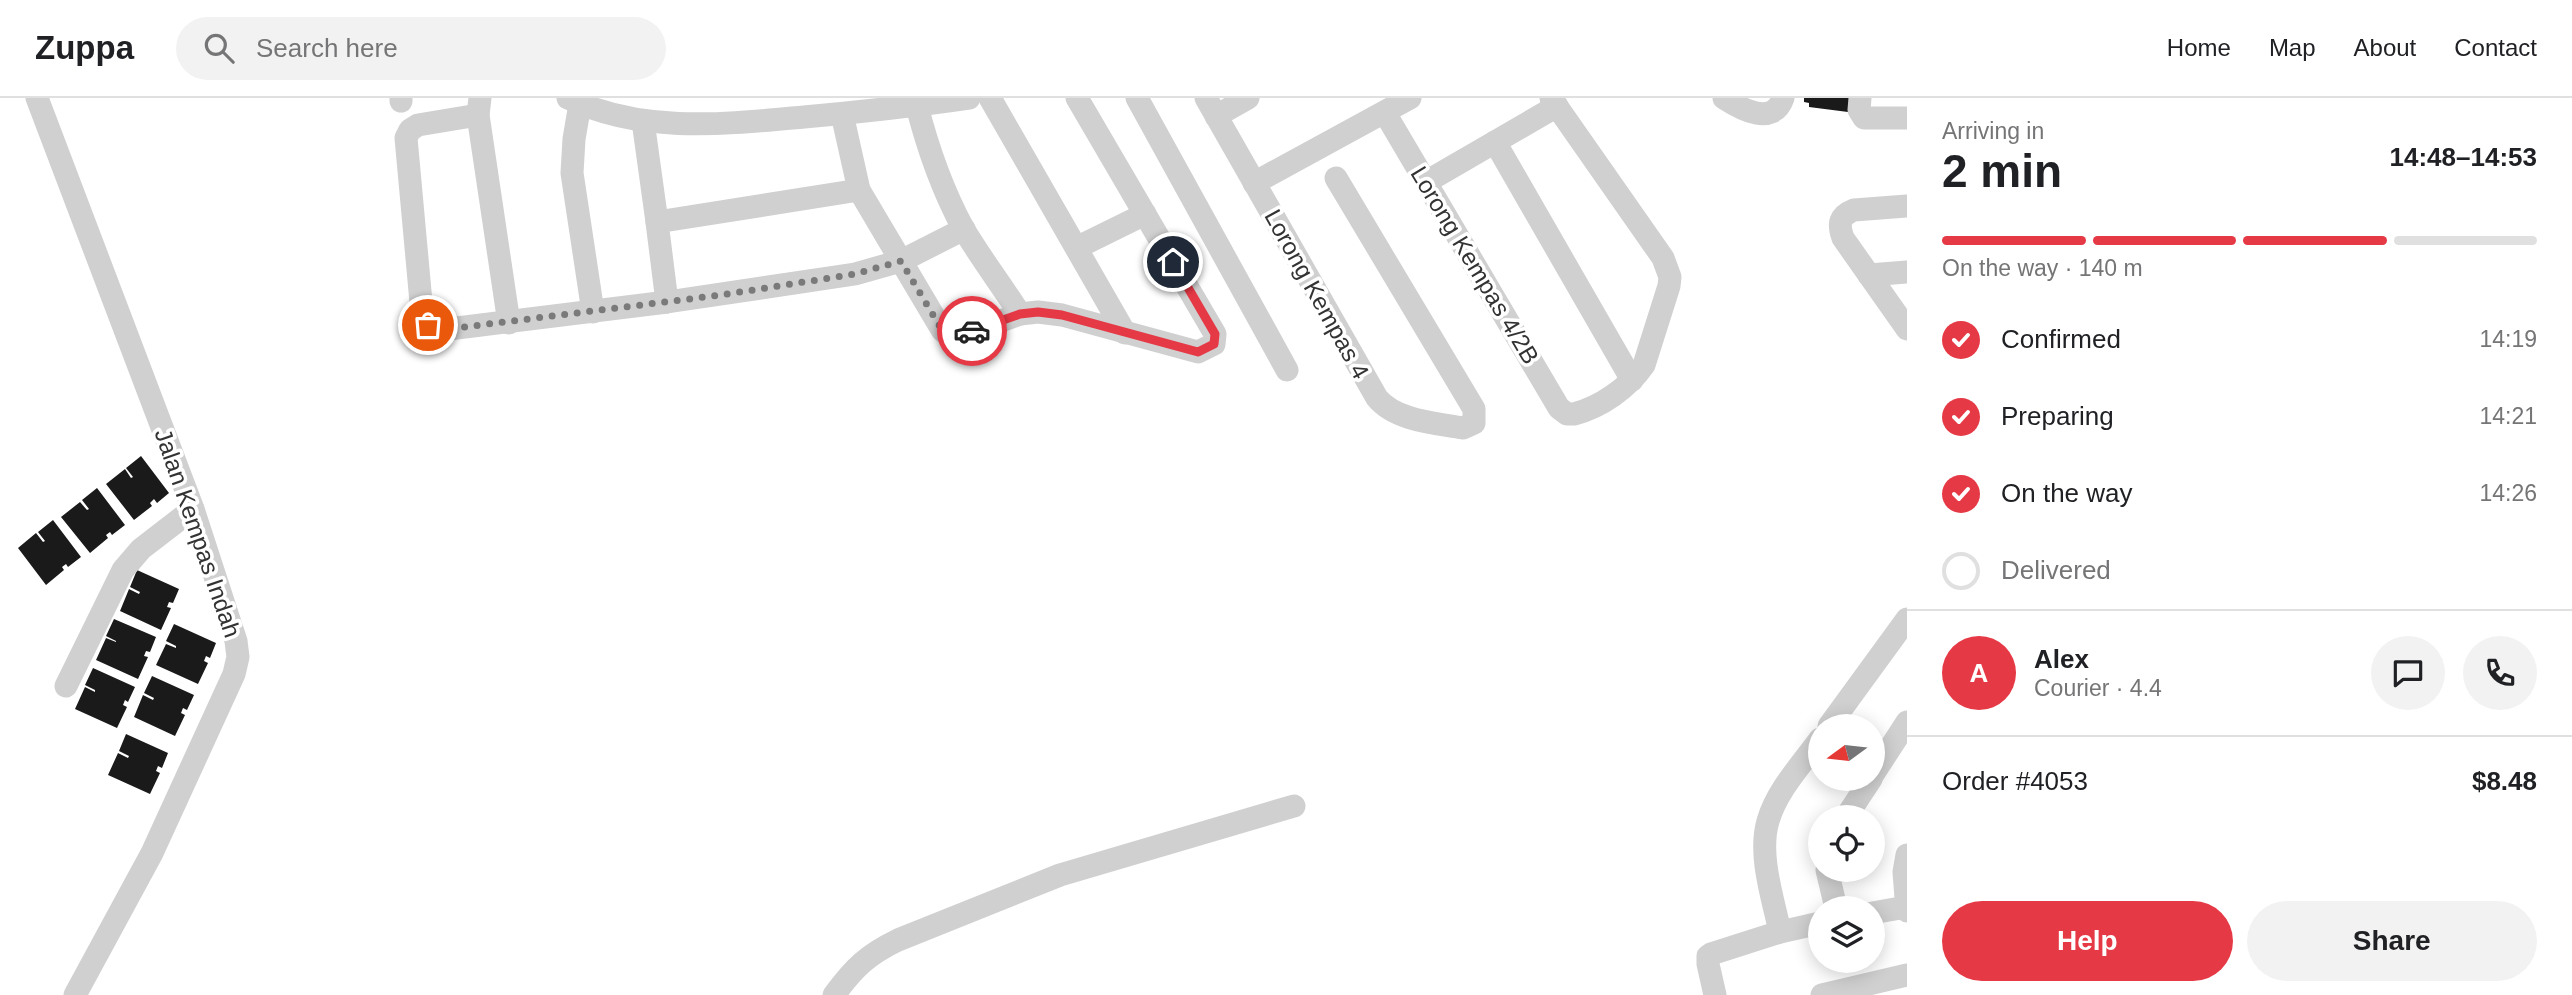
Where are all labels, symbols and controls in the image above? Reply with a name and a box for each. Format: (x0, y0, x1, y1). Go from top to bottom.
search box (176, 17, 666, 80)
text: Zuppa (35, 29, 134, 66)
icon: search (200, 29, 238, 67)
text: Search here (256, 33, 398, 63)
text: Home (2167, 34, 2231, 61)
text: Map (2269, 34, 2316, 61)
text: About (2354, 34, 2416, 61)
text: Contact (2454, 34, 2537, 61)
text: Arriving in (1942, 118, 2044, 144)
text: 14:48–14:53 (2390, 142, 2537, 172)
text: 2 min (1942, 145, 2062, 197)
street label: Lorong Kempas 4/2B (1405, 161, 1545, 369)
street label: Lorong Kempas 4 (1259, 205, 1375, 383)
pin (1143, 232, 1203, 292)
icon: home (1154, 243, 1192, 281)
text: On the way · 140 m (1942, 255, 2143, 281)
pin (398, 295, 458, 355)
courier (937, 296, 1007, 366)
icon: bag (409, 306, 447, 344)
icon: car (953, 312, 991, 350)
icon: check (1942, 321, 1980, 359)
text: Confirmed (2001, 324, 2121, 354)
text: 14:19 (2479, 326, 2537, 352)
icon: check (1942, 398, 1980, 436)
text: Preparing (2001, 401, 2114, 431)
text: 14:21 (2479, 403, 2537, 429)
street label: Jalan Kempas Indah (150, 425, 246, 641)
icon: check (1942, 475, 1980, 513)
text: On the way (2001, 478, 2133, 508)
text: 14:26 (2479, 480, 2537, 506)
text: Delivered (2001, 555, 2111, 585)
button: chat (2371, 636, 2445, 710)
button: phone (2463, 636, 2537, 710)
text: Alex (2034, 644, 2089, 674)
text: A (1970, 658, 1988, 688)
text: Courier · 4.4 (2034, 675, 2162, 701)
north arrow (1808, 714, 1885, 791)
map controls (1808, 714, 1885, 973)
text: Order #4053 (1942, 766, 2088, 796)
text: $8.48 (2472, 766, 2537, 796)
button: locate (1808, 805, 1885, 882)
button: layers (1808, 896, 1885, 973)
button: Help (1942, 901, 2233, 981)
button: Share (2247, 901, 2537, 981)

